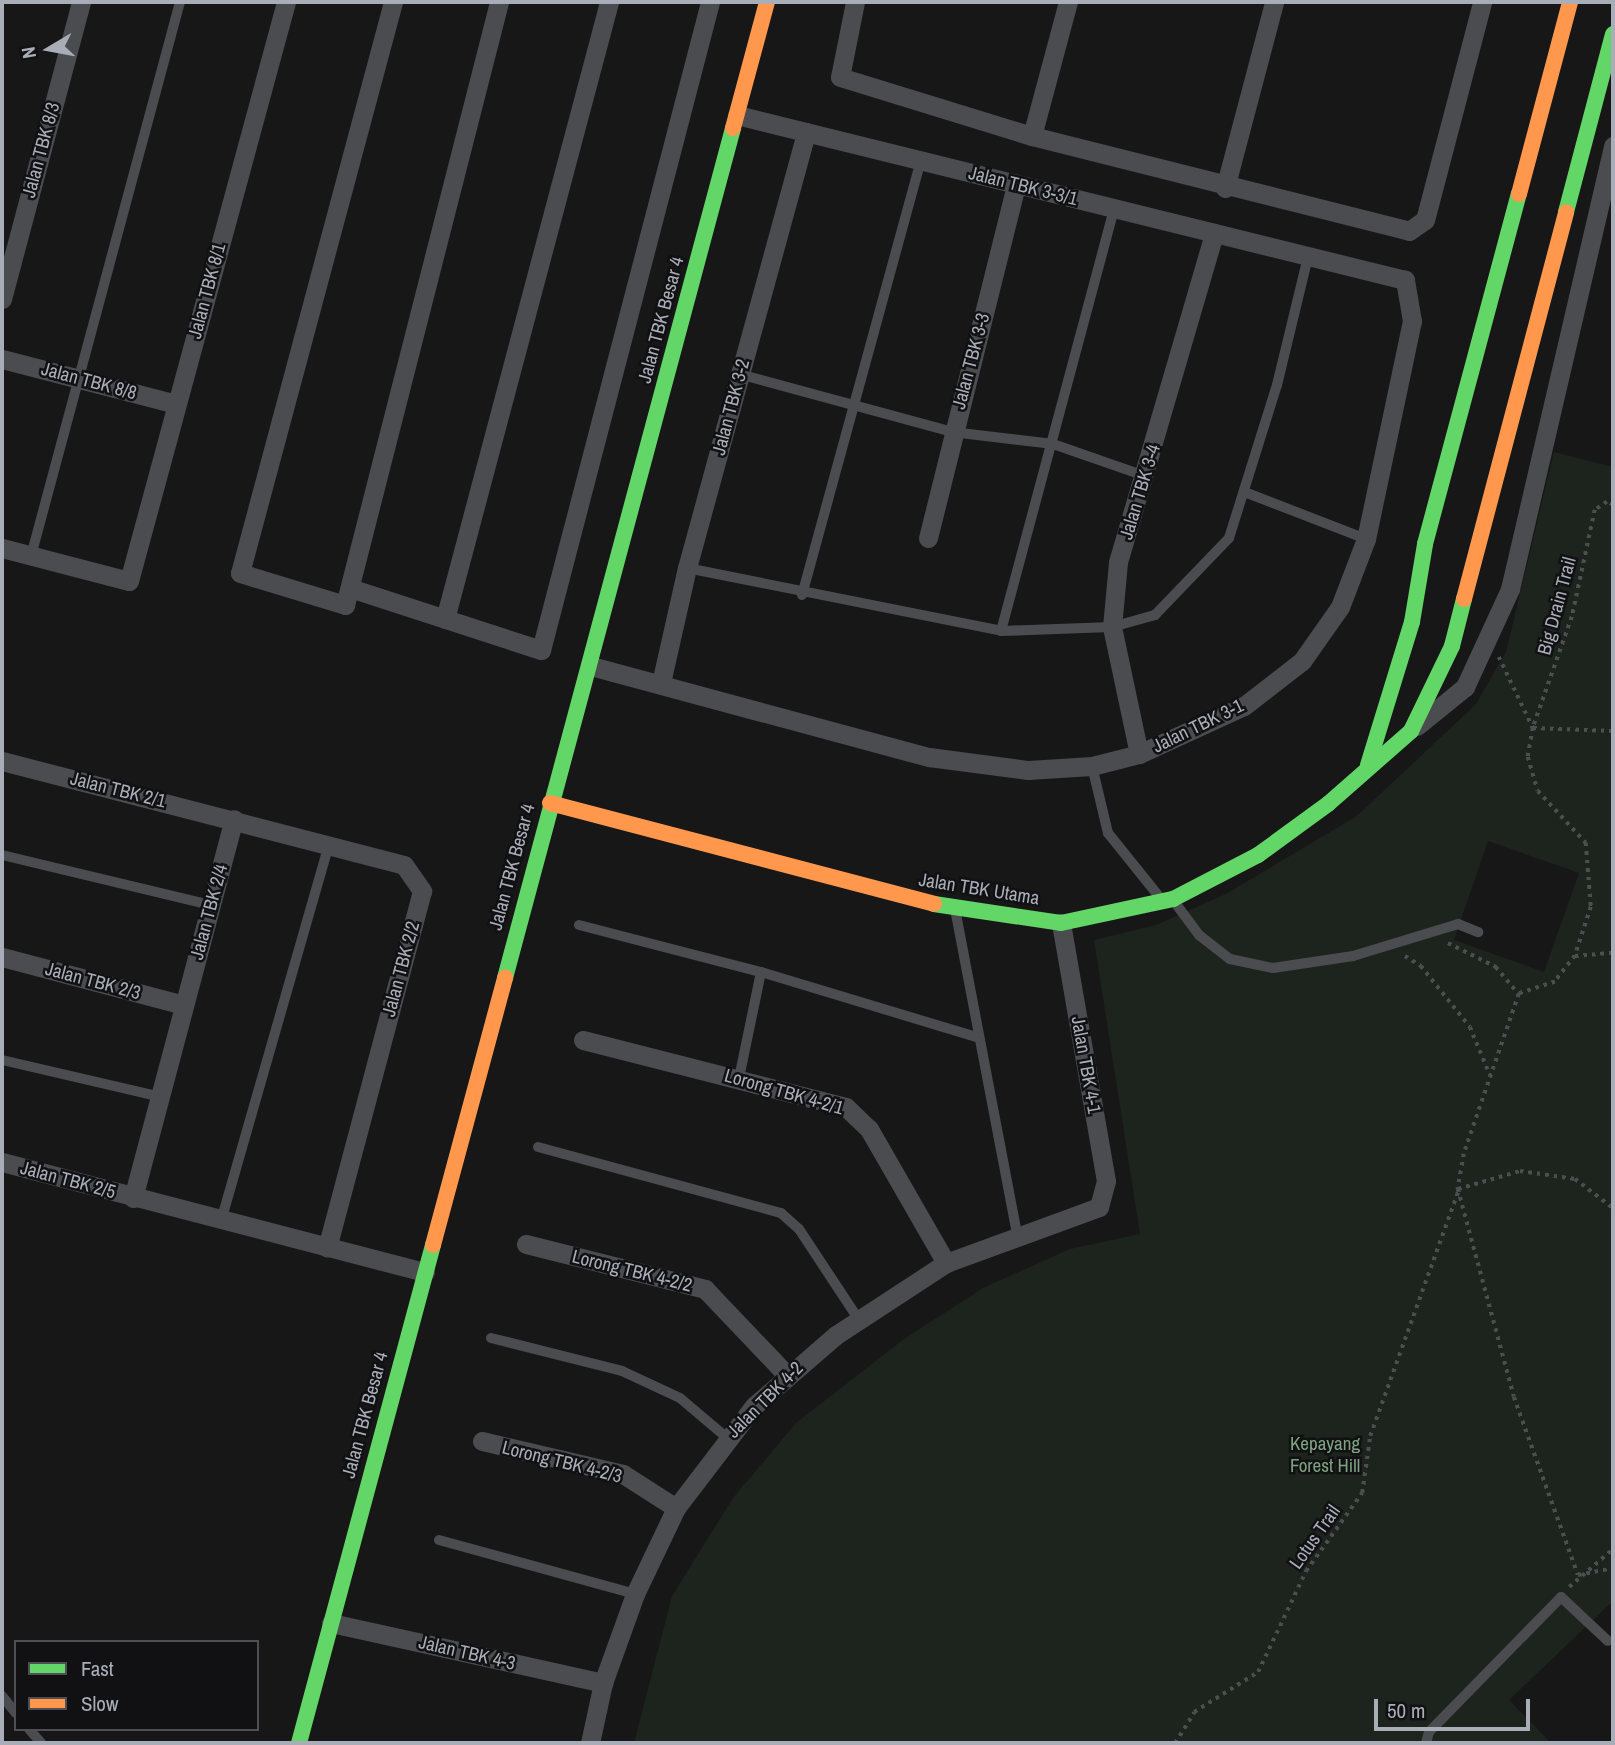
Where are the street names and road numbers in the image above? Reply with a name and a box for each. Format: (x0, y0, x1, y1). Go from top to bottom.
street label: Jalan TBK 8/3 (17, 100, 65, 200)
street label: Jalan TBK 3-3/1 (966, 161, 1080, 211)
street label: Jalan TBK 8/1 (183, 241, 231, 341)
street label: Jalan TBK Besar 4 (633, 254, 689, 386)
street label: Jalan TBK 3-3 (947, 310, 995, 412)
street label: Jalan TBK 3-2 (707, 356, 755, 458)
street label: Jalan TBK 8/8 (39, 357, 139, 405)
street label: Jalan TBK 3-4 (1115, 441, 1165, 543)
street label: Big Drain Trail (1533, 554, 1581, 658)
street label: Jalan TBK 3-1 (1149, 694, 1247, 758)
street label: Jalan TBK 2/1 (68, 767, 168, 813)
street label: Jalan TBK Besar 4 (484, 801, 540, 933)
street label: Jalan TBK 2/4 (185, 862, 233, 962)
street label: Jalan TBK Utama (917, 868, 1041, 910)
street label: Jalan TBK 2/2 (377, 919, 425, 1019)
street label: Jalan TBK 2/3 (43, 957, 143, 1005)
street label: Jalan TBK 4-1 (1066, 1014, 1106, 1116)
street label: Lorong TBK 4-2/1 (722, 1064, 846, 1120)
street label: Jalan TBK 2/5 (18, 1156, 118, 1204)
street label: Lorong TBK 4-2/2 (570, 1245, 694, 1297)
street label: Jalan TBK Besar 4 (337, 1349, 393, 1481)
street label: Jalan TBK 4-2 (722, 1357, 808, 1443)
street label: Lorong TBK 4-2/3 (500, 1436, 624, 1488)
street label: Lotus Trail (1285, 1501, 1345, 1573)
street label: Jalan TBK 4-3 (416, 1631, 518, 1675)

